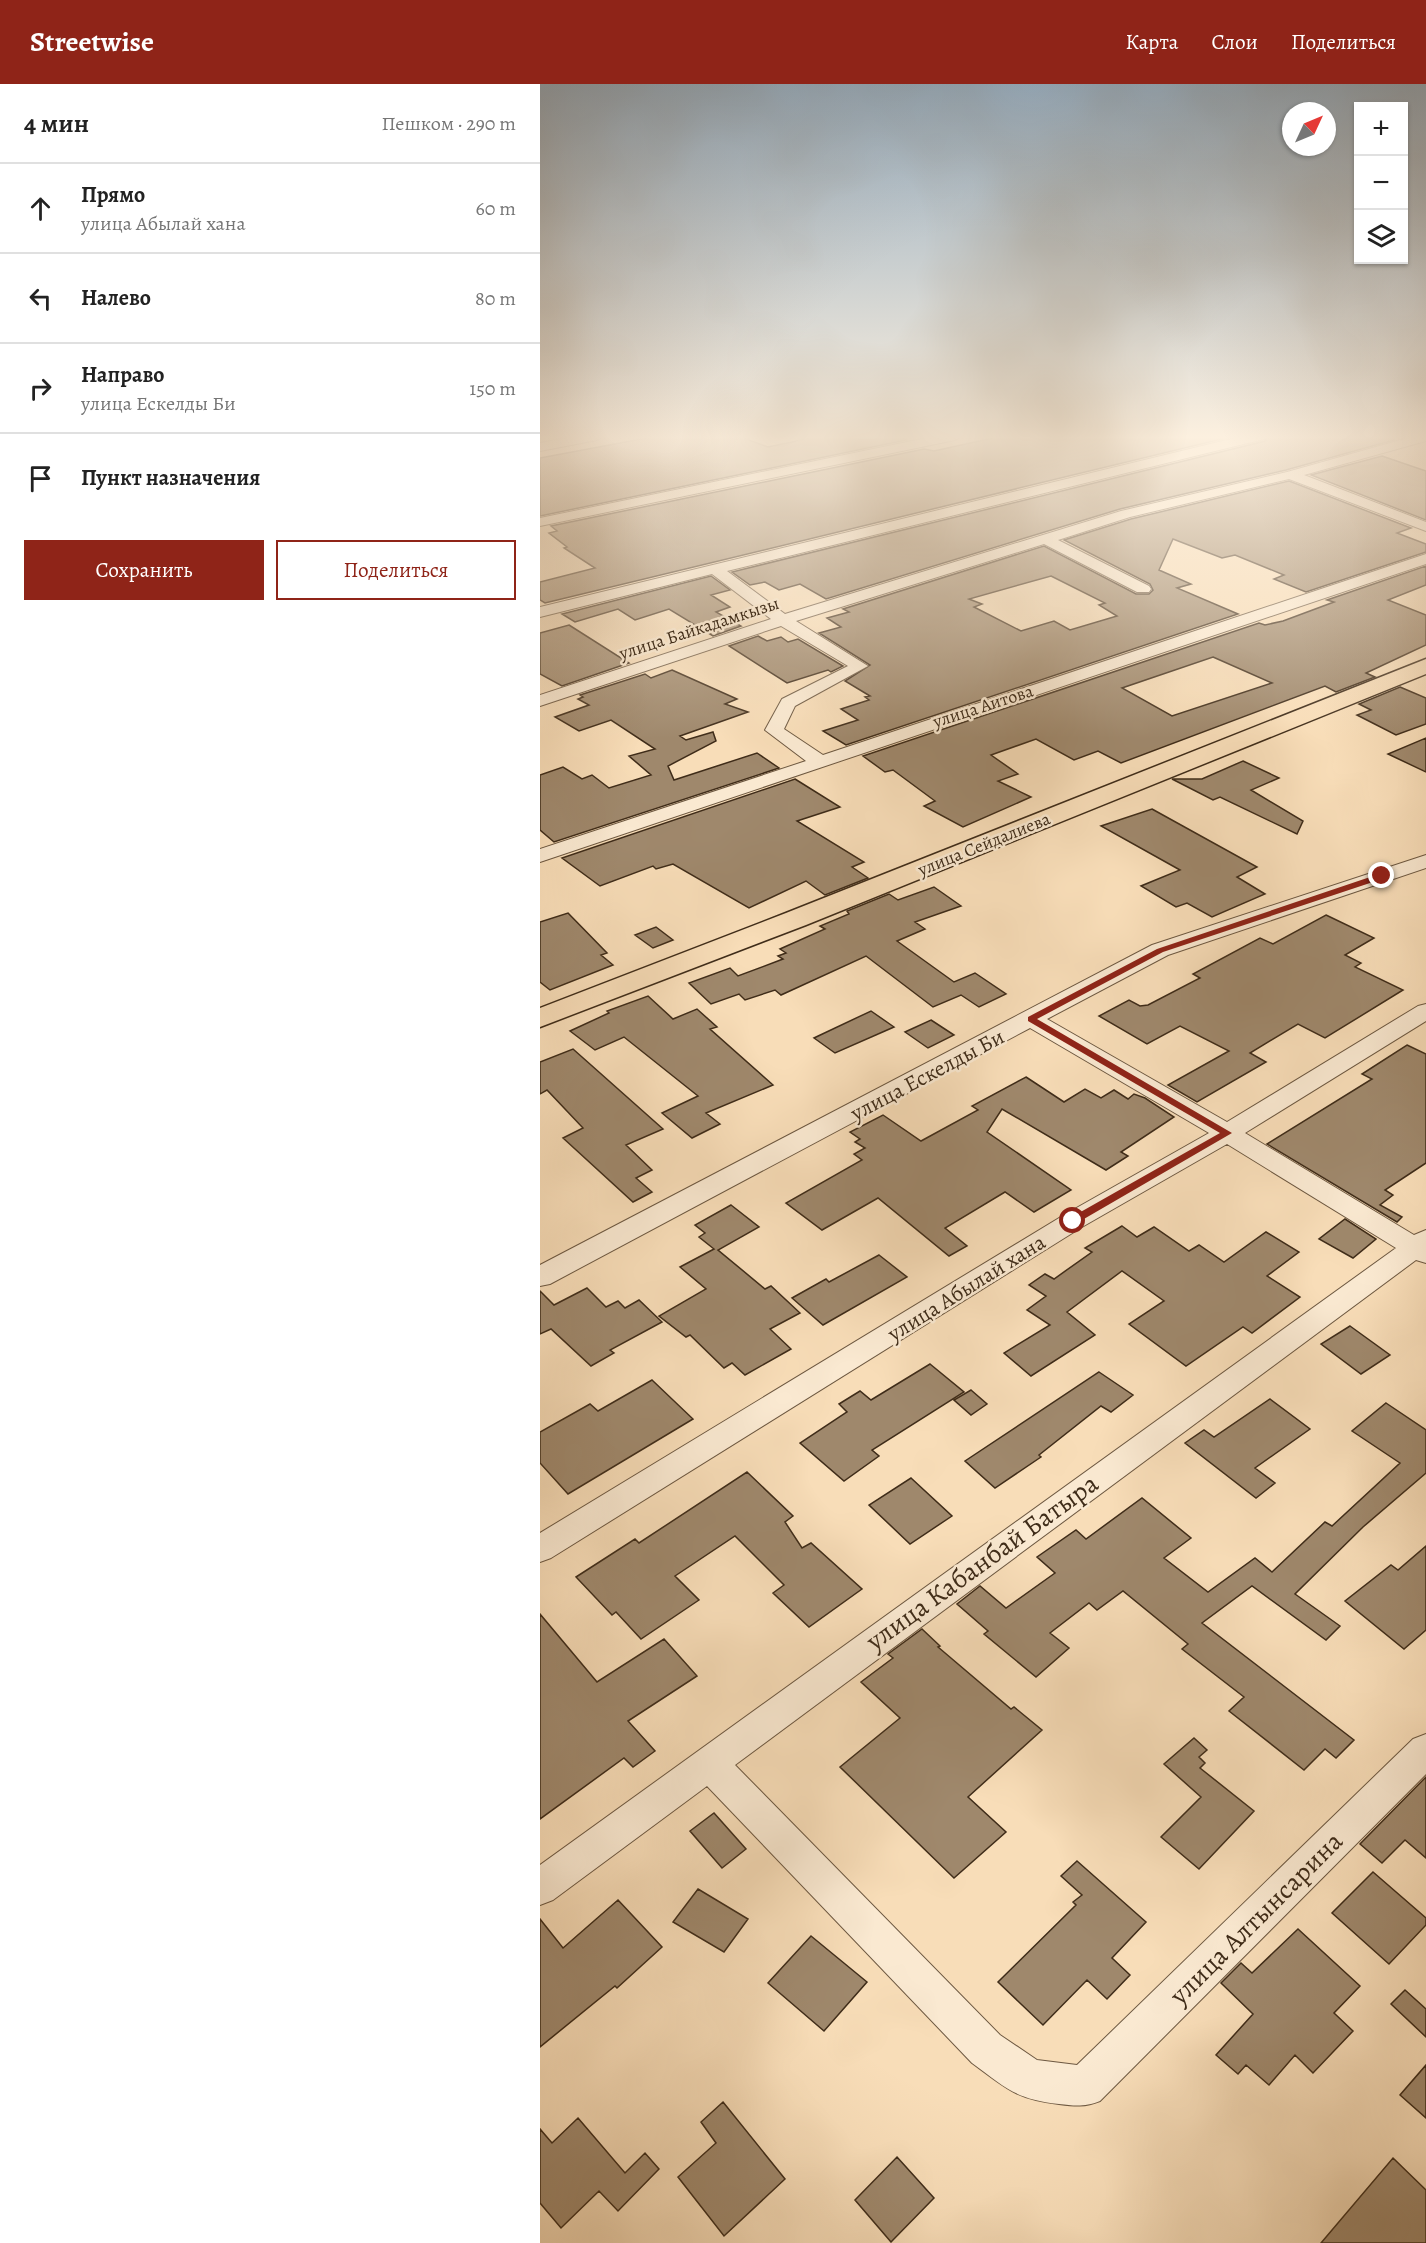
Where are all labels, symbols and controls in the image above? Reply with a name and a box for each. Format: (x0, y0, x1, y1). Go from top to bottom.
text: Streetwise (30, 23, 154, 61)
text: Карта (1125, 28, 1178, 56)
text: Слои (1211, 28, 1258, 56)
text: Поделиться (1291, 28, 1396, 56)
north arrow (1282, 102, 1336, 156)
map controls (1354, 102, 1408, 264)
button: + (1354, 102, 1408, 156)
text: 4 мин (24, 106, 89, 141)
text: Пешком · 290 m (381, 110, 516, 137)
button: − (1354, 156, 1408, 210)
text: Прямо (81, 180, 145, 210)
icon: ahead (24, 192, 57, 225)
text: 60 m (476, 195, 516, 222)
text: улица Абылай хана (81, 210, 246, 237)
button: layers (1354, 210, 1408, 264)
icon: left (24, 282, 57, 315)
text: Налево (81, 283, 151, 313)
text: 80 m (475, 285, 516, 312)
text: Направо (81, 360, 164, 390)
icon: right (24, 372, 57, 405)
text: 150 m (469, 375, 516, 402)
text: улица Ескелды Би (81, 390, 236, 417)
icon: arrive (24, 462, 57, 495)
text: Пункт назначения (81, 463, 260, 493)
button: Сохранить (24, 540, 264, 600)
button: Поделиться (276, 540, 516, 600)
street label: улица Байкадамкызы (615, 591, 782, 665)
street label: улица Аитова (929, 678, 1037, 734)
street label: улица Сейдалиева (913, 806, 1054, 882)
route end (1368, 862, 1394, 888)
street label: улица Ескелды Би (844, 1022, 1010, 1129)
route start (1059, 1207, 1085, 1233)
street label: улица Абылай хана (881, 1227, 1052, 1349)
street label: улица Кабанбай Батыра (858, 1465, 1106, 1659)
street label: улица Алтынсарина (1161, 1823, 1351, 2013)

